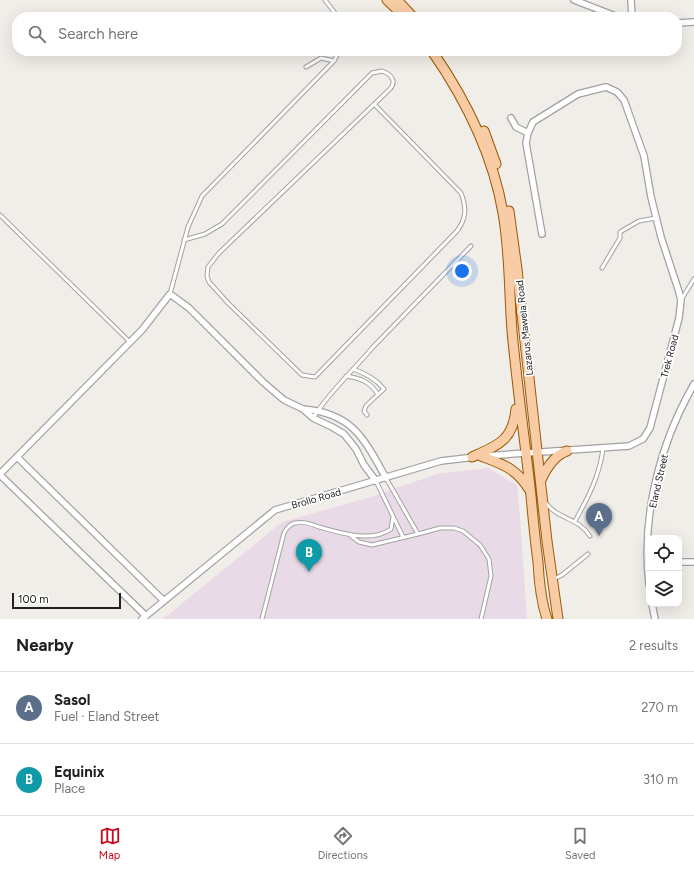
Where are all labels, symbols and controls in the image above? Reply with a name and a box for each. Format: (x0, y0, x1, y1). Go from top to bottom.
search box (12, 12, 682, 56)
icon: search (26, 23, 48, 45)
text: Search here (58, 25, 138, 43)
your location (452, 261, 472, 281)
street label: Lazarus Mawela Road (513, 279, 536, 376)
street label: Trek Road (657, 333, 682, 379)
street label: Eland Street (646, 453, 671, 509)
street label: Brollo Road (290, 485, 343, 512)
pin: A (586, 503, 612, 536)
map controls (646, 535, 682, 607)
button: locate (646, 535, 682, 571)
pin: B (296, 539, 322, 572)
button: layers (646, 571, 682, 607)
scale bar (12, 591, 121, 610)
text: 100 m (18, 593, 49, 606)
text: Nearby (16, 635, 74, 655)
text: 2 results (629, 638, 678, 653)
text: Sasol (54, 691, 91, 709)
text: A (24, 700, 34, 715)
text: 270 m (641, 700, 678, 715)
text: Fuel · Eland Street (54, 709, 160, 724)
text: Equinix (54, 763, 105, 781)
text: B (25, 772, 33, 787)
text: 310 m (643, 772, 678, 787)
text: Place (54, 781, 85, 796)
tab: Map (99, 825, 121, 862)
tab: Directions (318, 825, 368, 862)
tab: Saved (565, 825, 595, 862)

